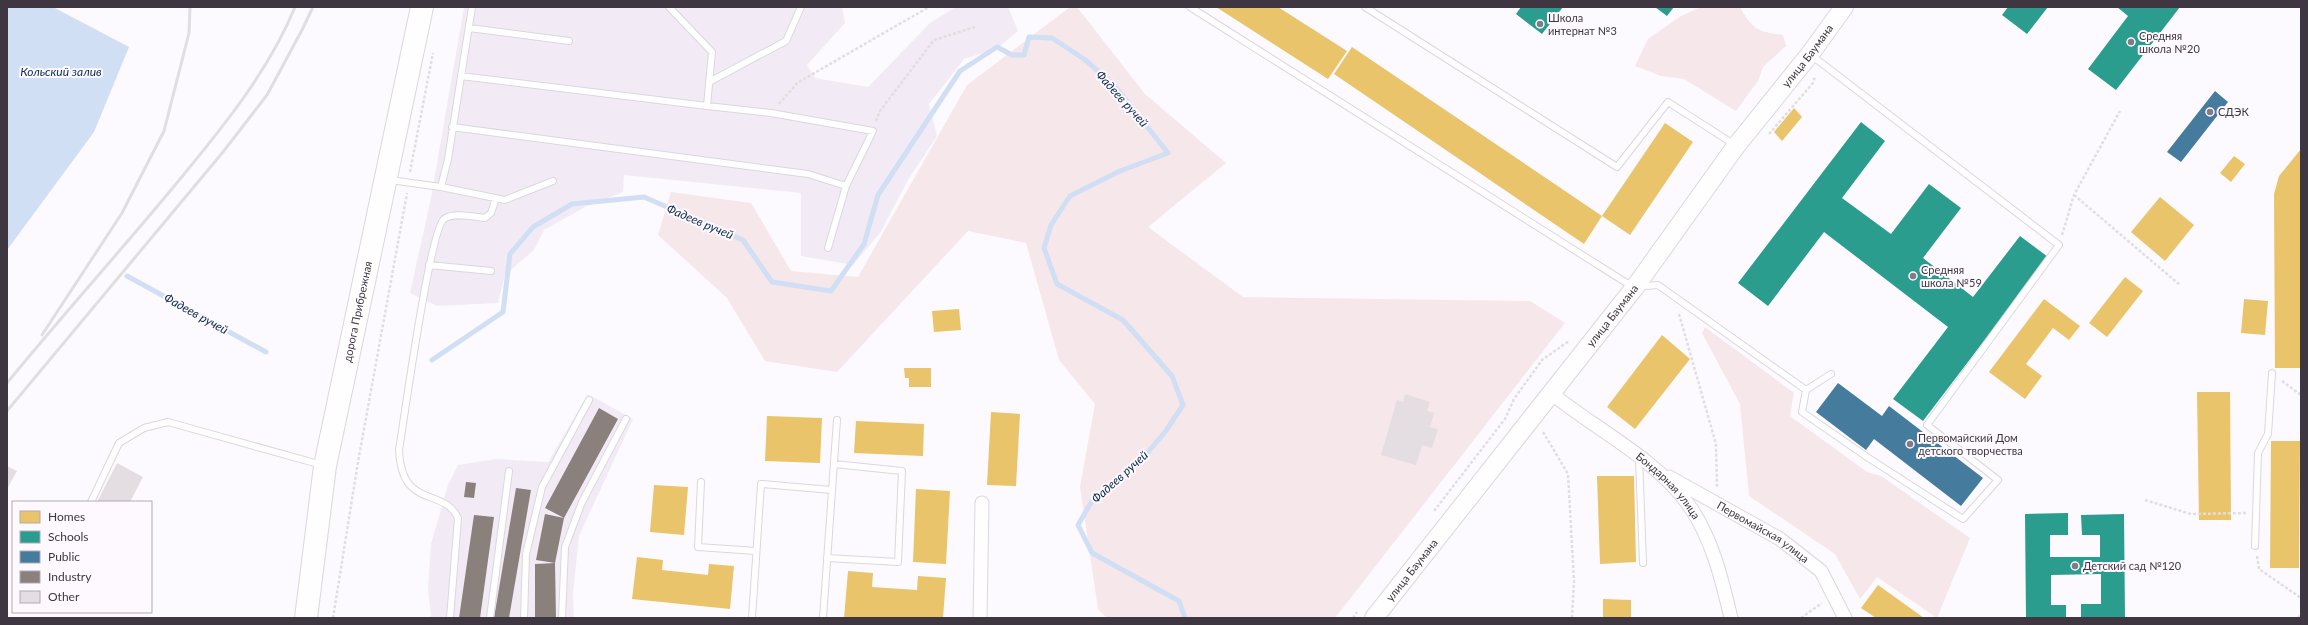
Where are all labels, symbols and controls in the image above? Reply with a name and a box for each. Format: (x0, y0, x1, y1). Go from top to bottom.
place label: Школа интернат №3 (1548, 11, 1617, 37)
marker: Школа интернат №3 (1535, 19, 1545, 29)
street label: улица Баумана (1779, 22, 1835, 90)
place label: Средняя школа №20 (2139, 29, 2200, 55)
marker: Средняя школа №20 (2126, 37, 2136, 47)
water label: Кольский залив (20, 64, 102, 79)
water label: Фадеев ручей (1093, 67, 1152, 130)
place label: СДЭК (2218, 105, 2249, 118)
marker: СДЭК (2205, 107, 2215, 117)
water label: Фадеев ручей (665, 201, 736, 242)
street label: дорога Прибрежная (340, 260, 374, 363)
place label: Средняя школа №59 (1921, 263, 1982, 289)
marker: Средняя школа №59 (1908, 271, 1918, 281)
street label: улица Баумана (1583, 282, 1641, 349)
water label: Фадеев ручей (162, 290, 231, 337)
place label: Первомайский Дом детского творчества (1918, 431, 2023, 457)
marker: Первомайский Дом детского творчества (1905, 439, 1915, 449)
water label: Фадеев ручей (1088, 447, 1151, 506)
street label: Бондарная улица (1634, 449, 1703, 521)
street label: Первомайская улица (1715, 498, 1812, 565)
legend (12, 501, 152, 613)
text: Homes (48, 509, 85, 524)
text: Schools (48, 529, 89, 544)
street label: улица Баумана (1383, 536, 1440, 604)
text: Public (48, 549, 80, 564)
place label: Детский сад №120 (2083, 559, 2182, 572)
marker: Детский сад №120 (2070, 561, 2080, 571)
text: Industry (48, 569, 92, 584)
text: Other (48, 589, 80, 604)

